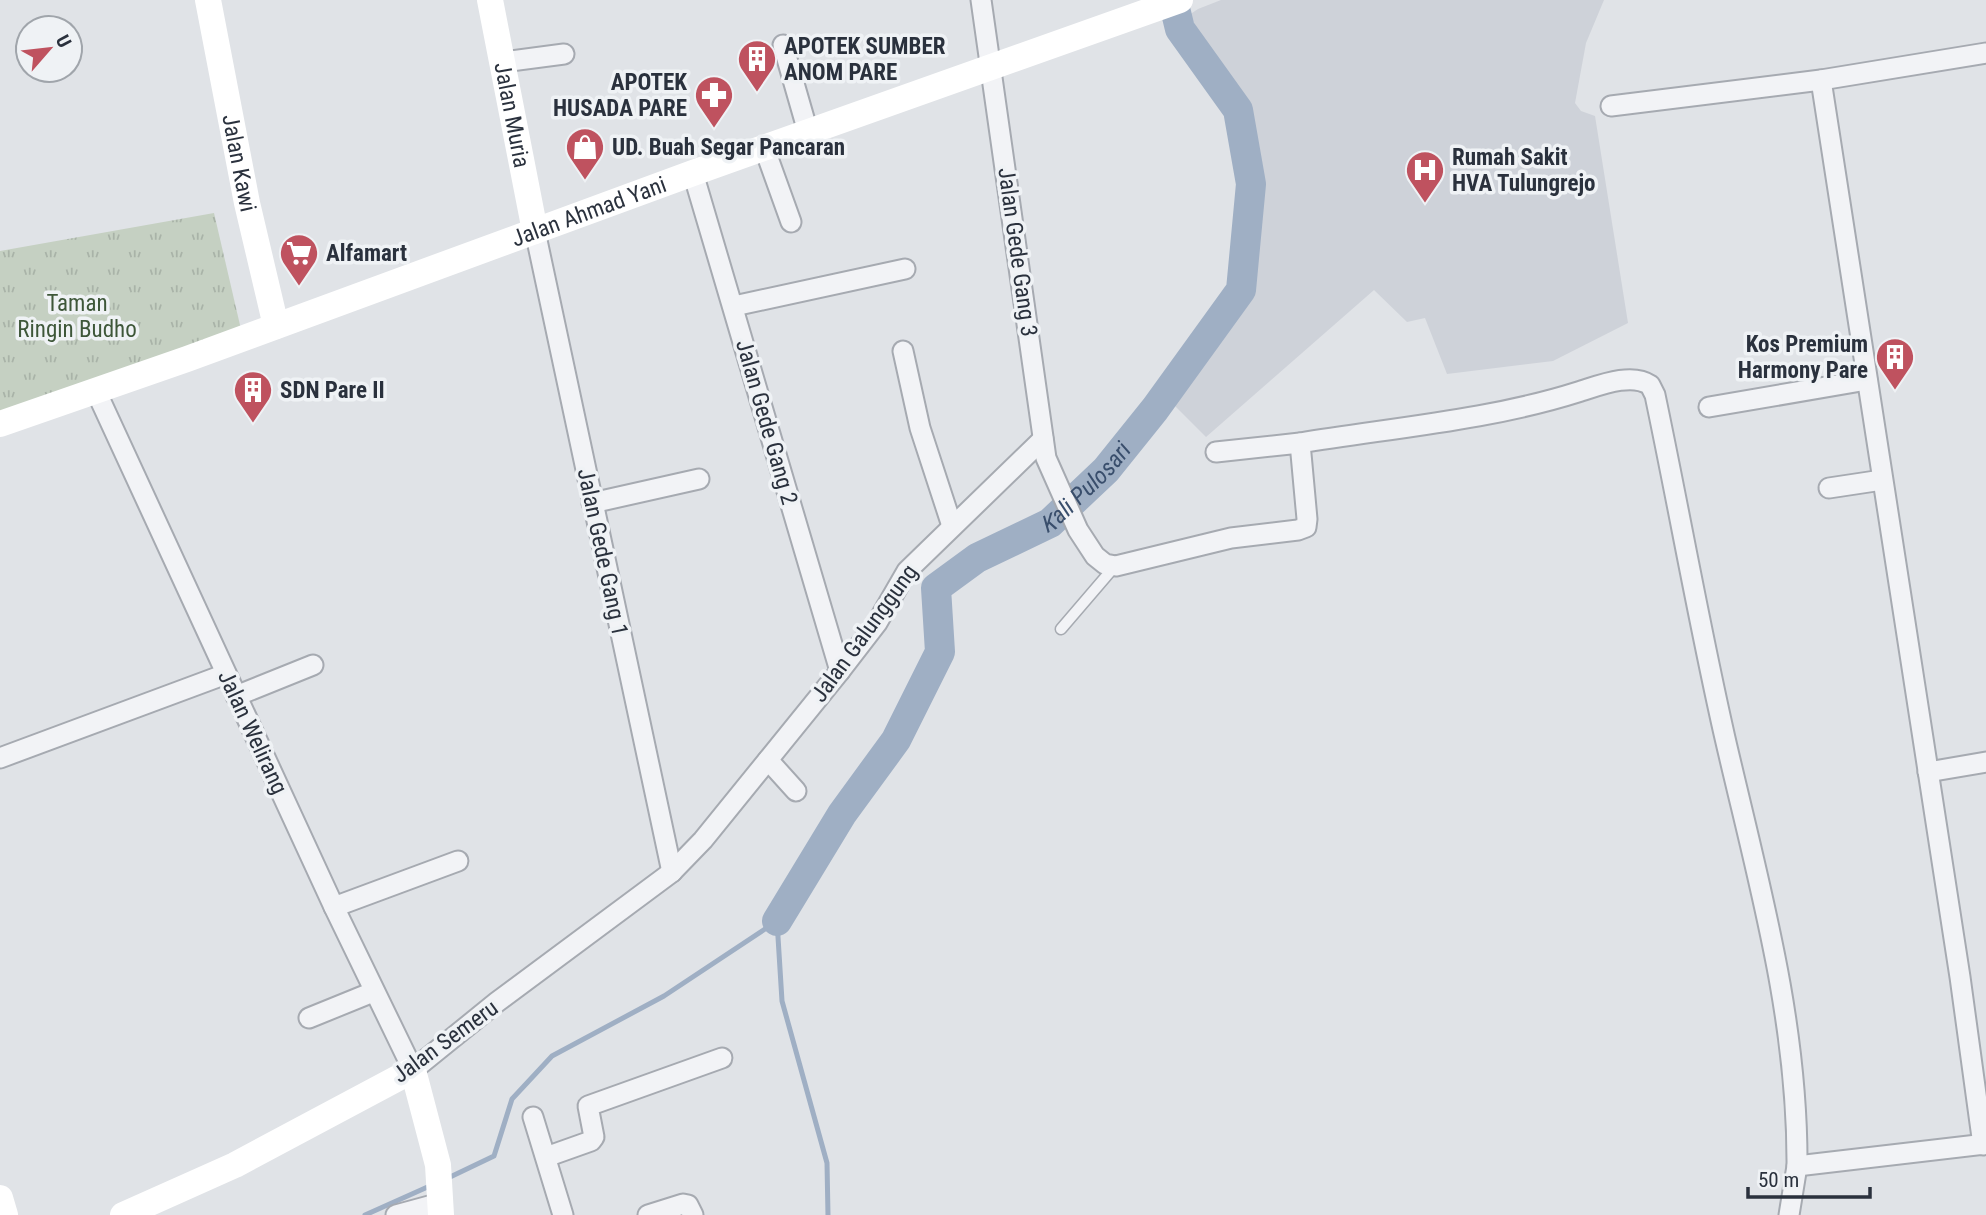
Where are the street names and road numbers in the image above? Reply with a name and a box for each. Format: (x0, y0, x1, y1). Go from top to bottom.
street label: Jalan Muria (488, 60, 535, 170)
street label: Jalan Kawi (216, 112, 262, 215)
street label: Jalan Gede Gang 3 (992, 166, 1043, 338)
street label: Jalan Ahmad Yani (508, 171, 670, 253)
street label: Jalan Gede Gang 2 (730, 337, 803, 508)
street label: Jalan Gede Gang 1 (572, 466, 633, 638)
street label: Jalan Galunggung (805, 559, 923, 707)
street label: Jalan Welirang (212, 666, 293, 798)
street label: Jalan Semeru (387, 994, 503, 1089)

